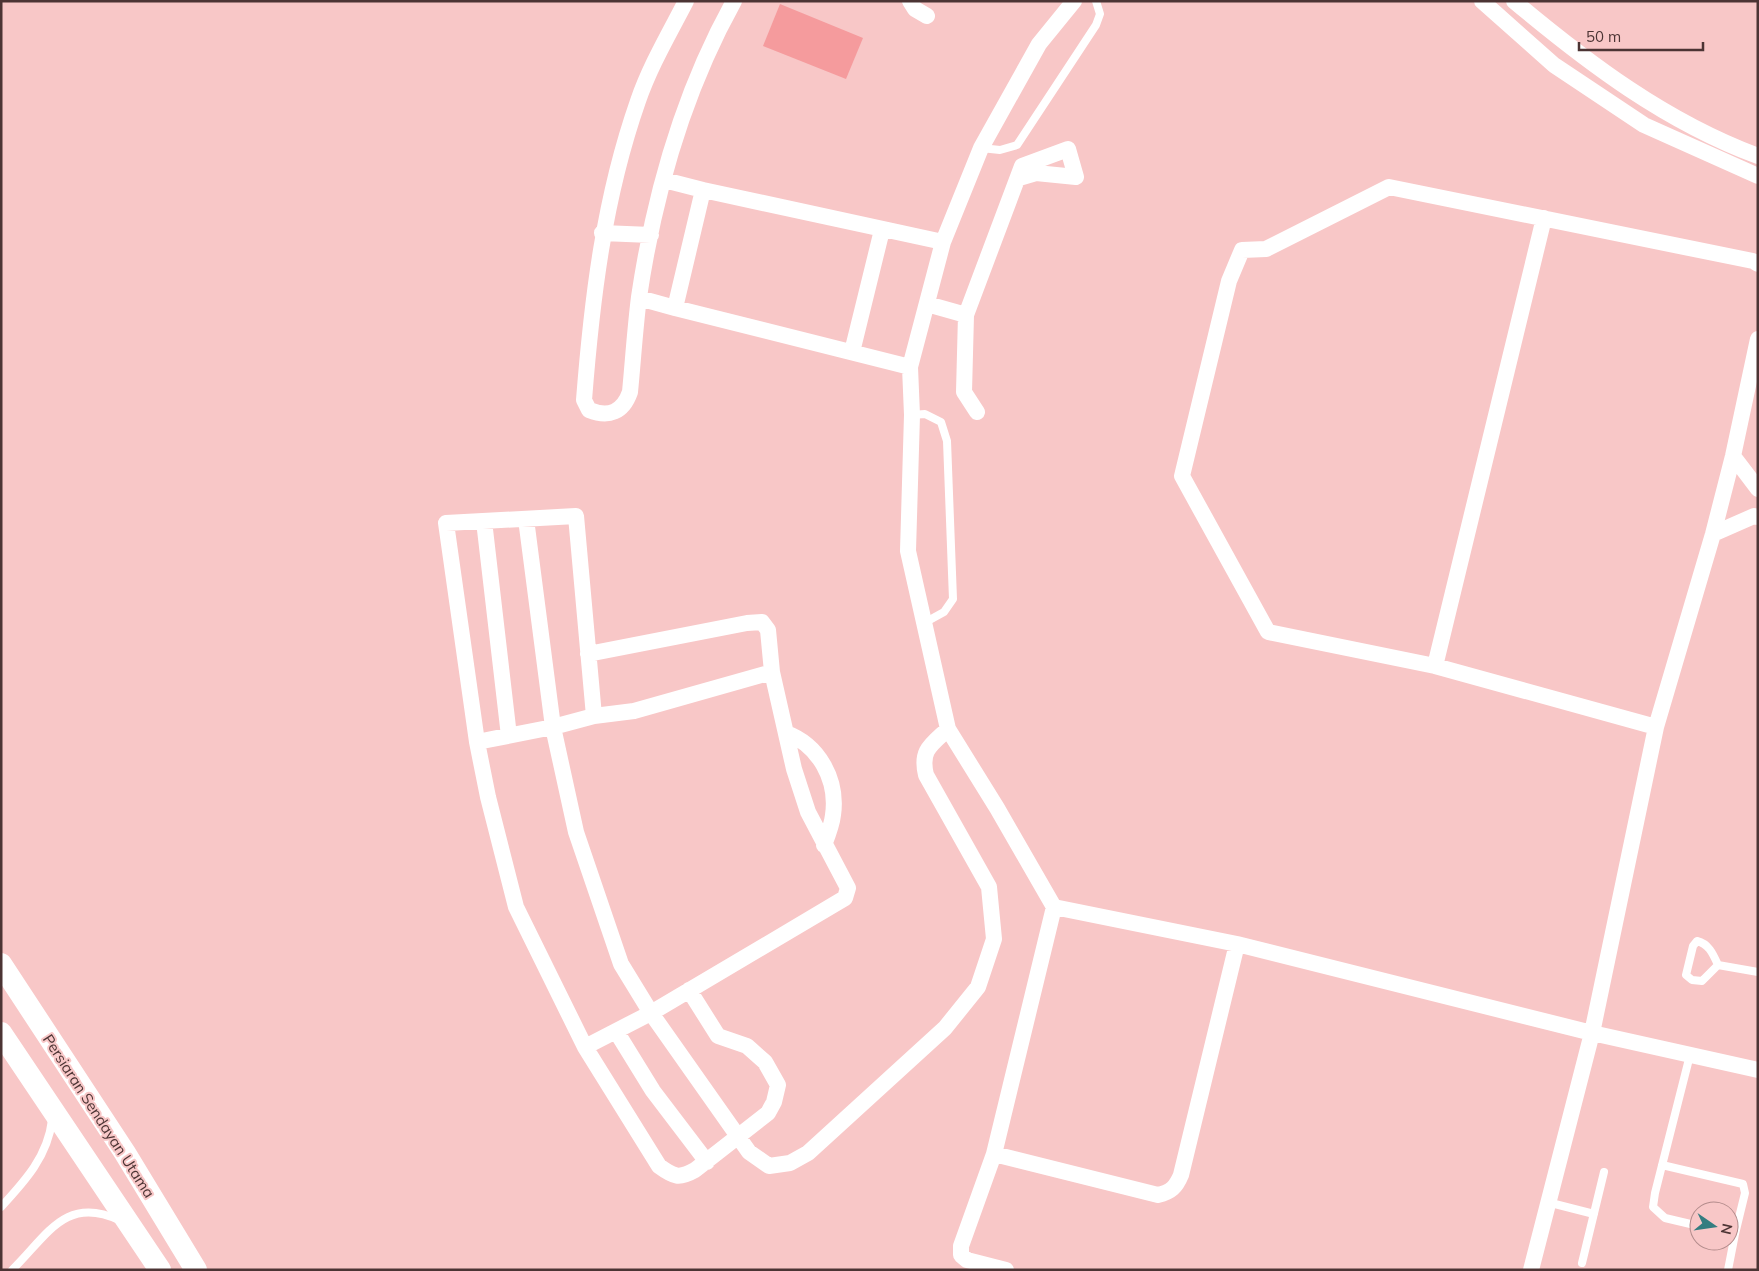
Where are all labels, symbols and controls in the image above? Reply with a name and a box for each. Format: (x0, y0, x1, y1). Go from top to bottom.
scale bar (1579, 20, 1703, 52)
text: 50 m (1586, 27, 1621, 46)
street label: Persiaran Sendayan Utama (39, 1031, 159, 1201)
north arrow (1689, 1201, 1739, 1251)
text: N (1717, 1222, 1737, 1236)

